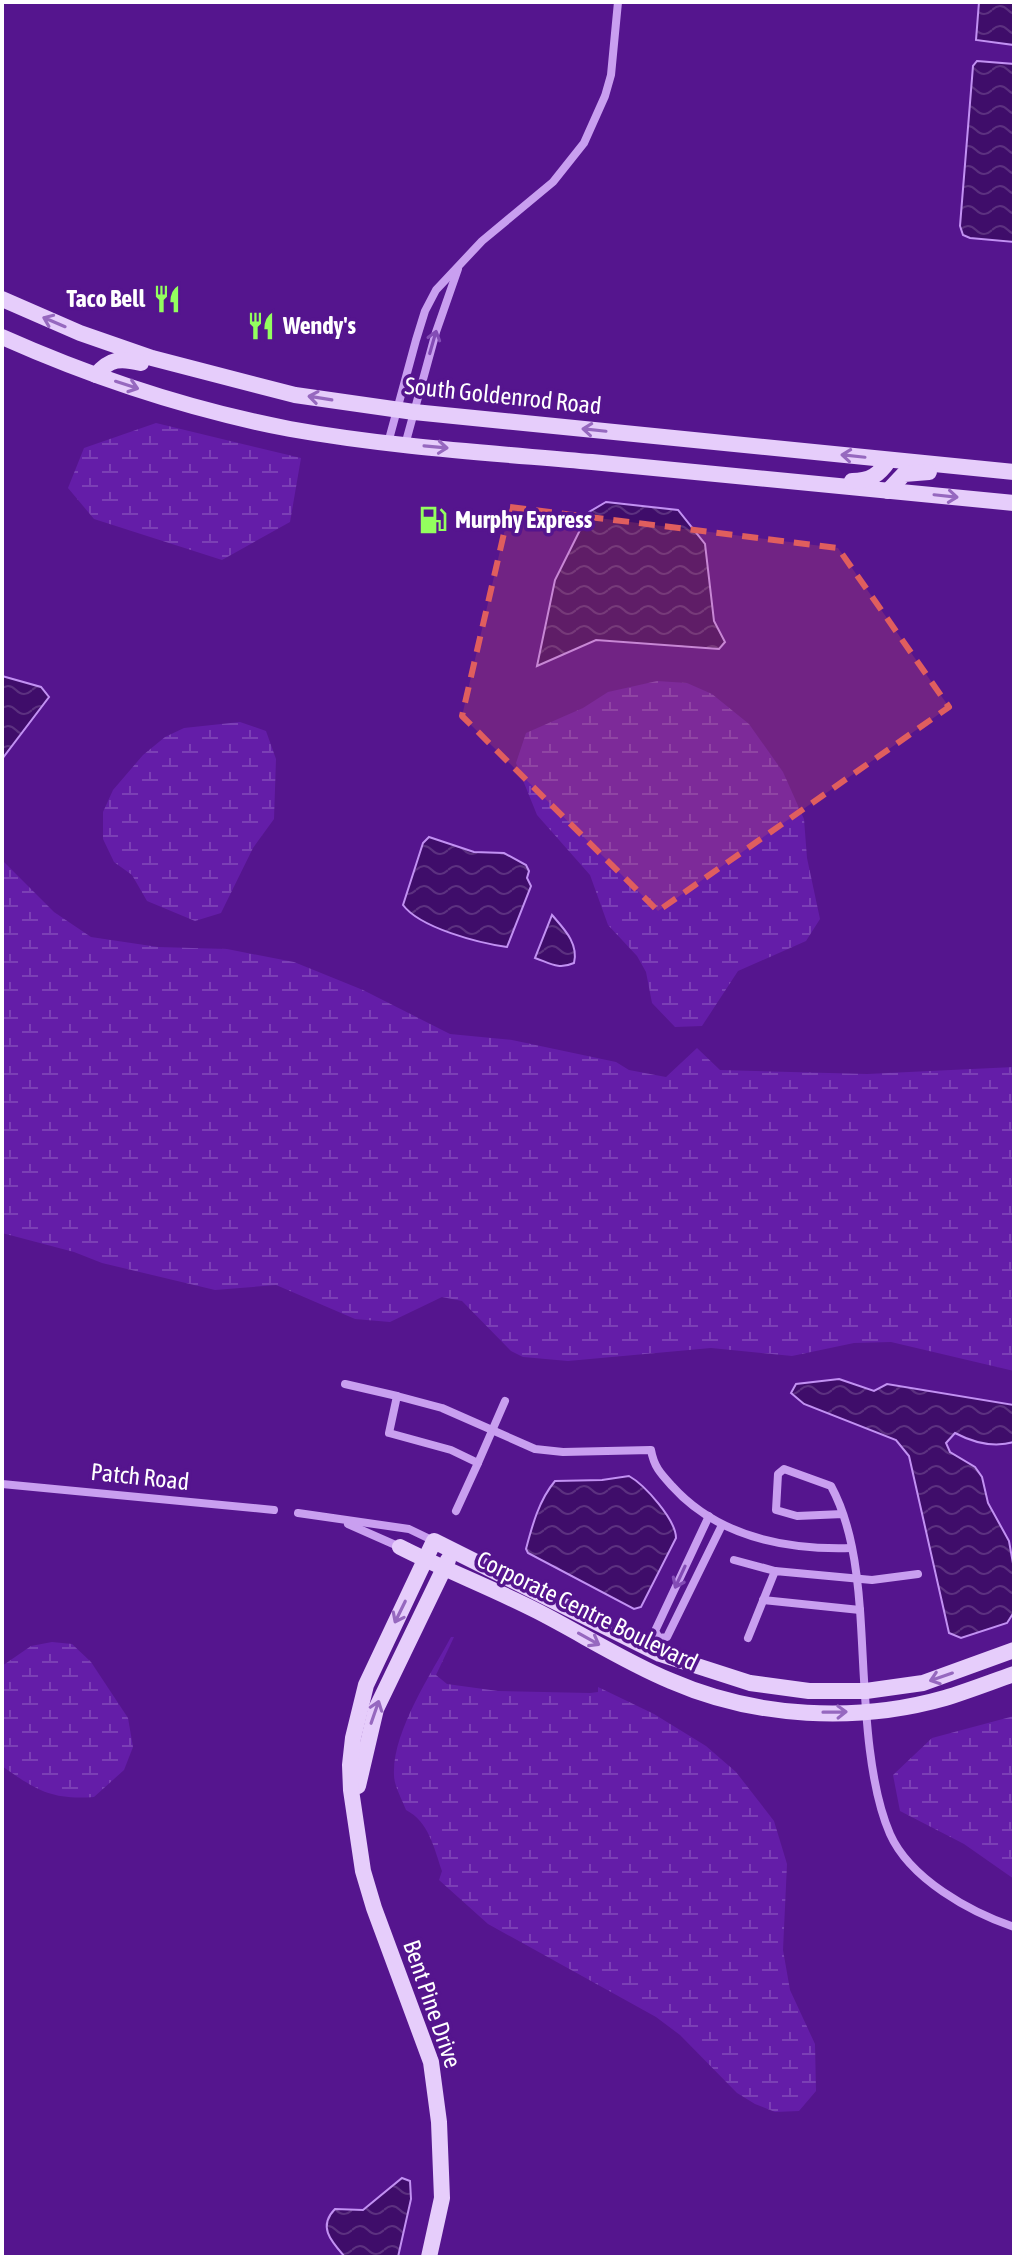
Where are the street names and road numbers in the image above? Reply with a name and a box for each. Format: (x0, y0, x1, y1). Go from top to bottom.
street label: South Goldenrod Road (403, 372, 603, 419)
street label: Patch Road (90, 1458, 191, 1495)
street label: Corporate Centre Boulevard (472, 1545, 702, 1676)
street label: Bent Pine Drive (398, 1936, 467, 2071)

